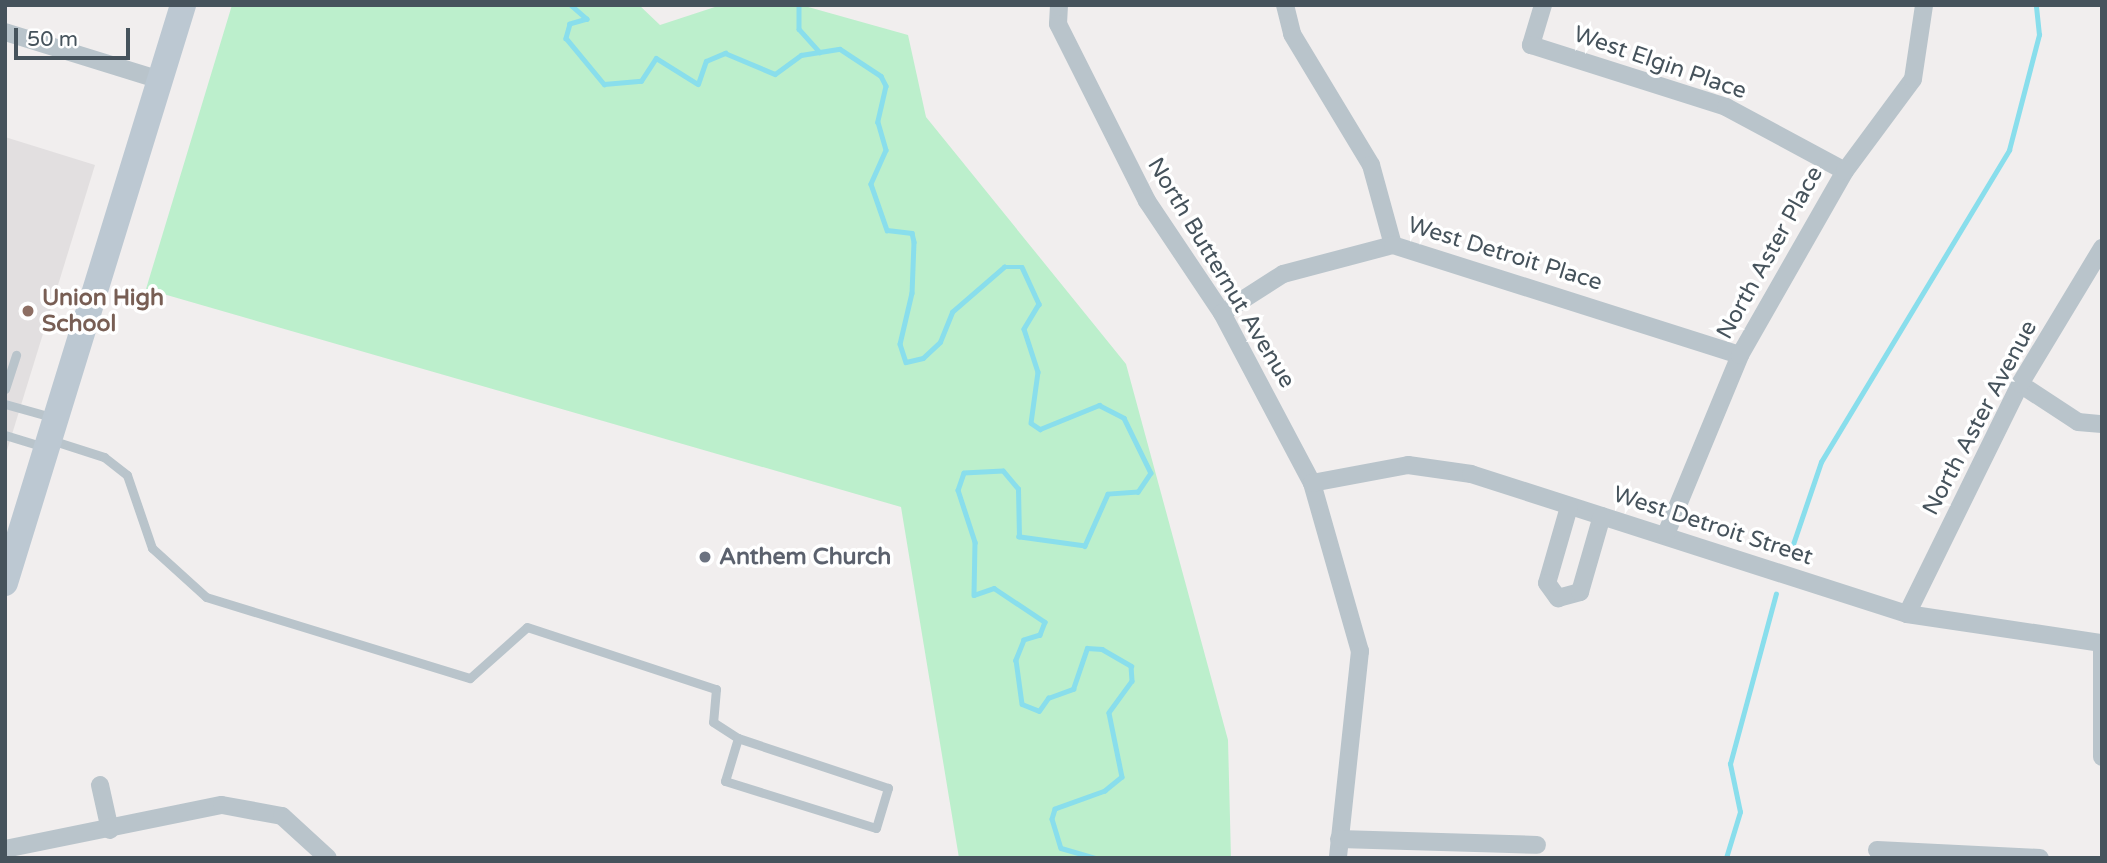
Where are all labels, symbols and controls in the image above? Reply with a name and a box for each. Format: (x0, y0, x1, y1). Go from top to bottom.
scale bar (18, 14, 133, 58)
street label: West Elgin Place (1570, 21, 1750, 105)
text: 50 m (27, 27, 78, 52)
street label: North Butternut Avenue (1141, 153, 1301, 393)
street label: North Aster Place (1711, 162, 1829, 344)
street label: West Detroit Place (1405, 211, 1605, 297)
place label: Union High School (42, 284, 164, 338)
marker: Union High School (20, 303, 36, 319)
street label: North Aster Avenue (1917, 316, 2043, 520)
street label: West Detroit Street (1610, 481, 1816, 571)
place label: Anthem Church (719, 543, 891, 571)
marker: Anthem Church (697, 549, 713, 565)

